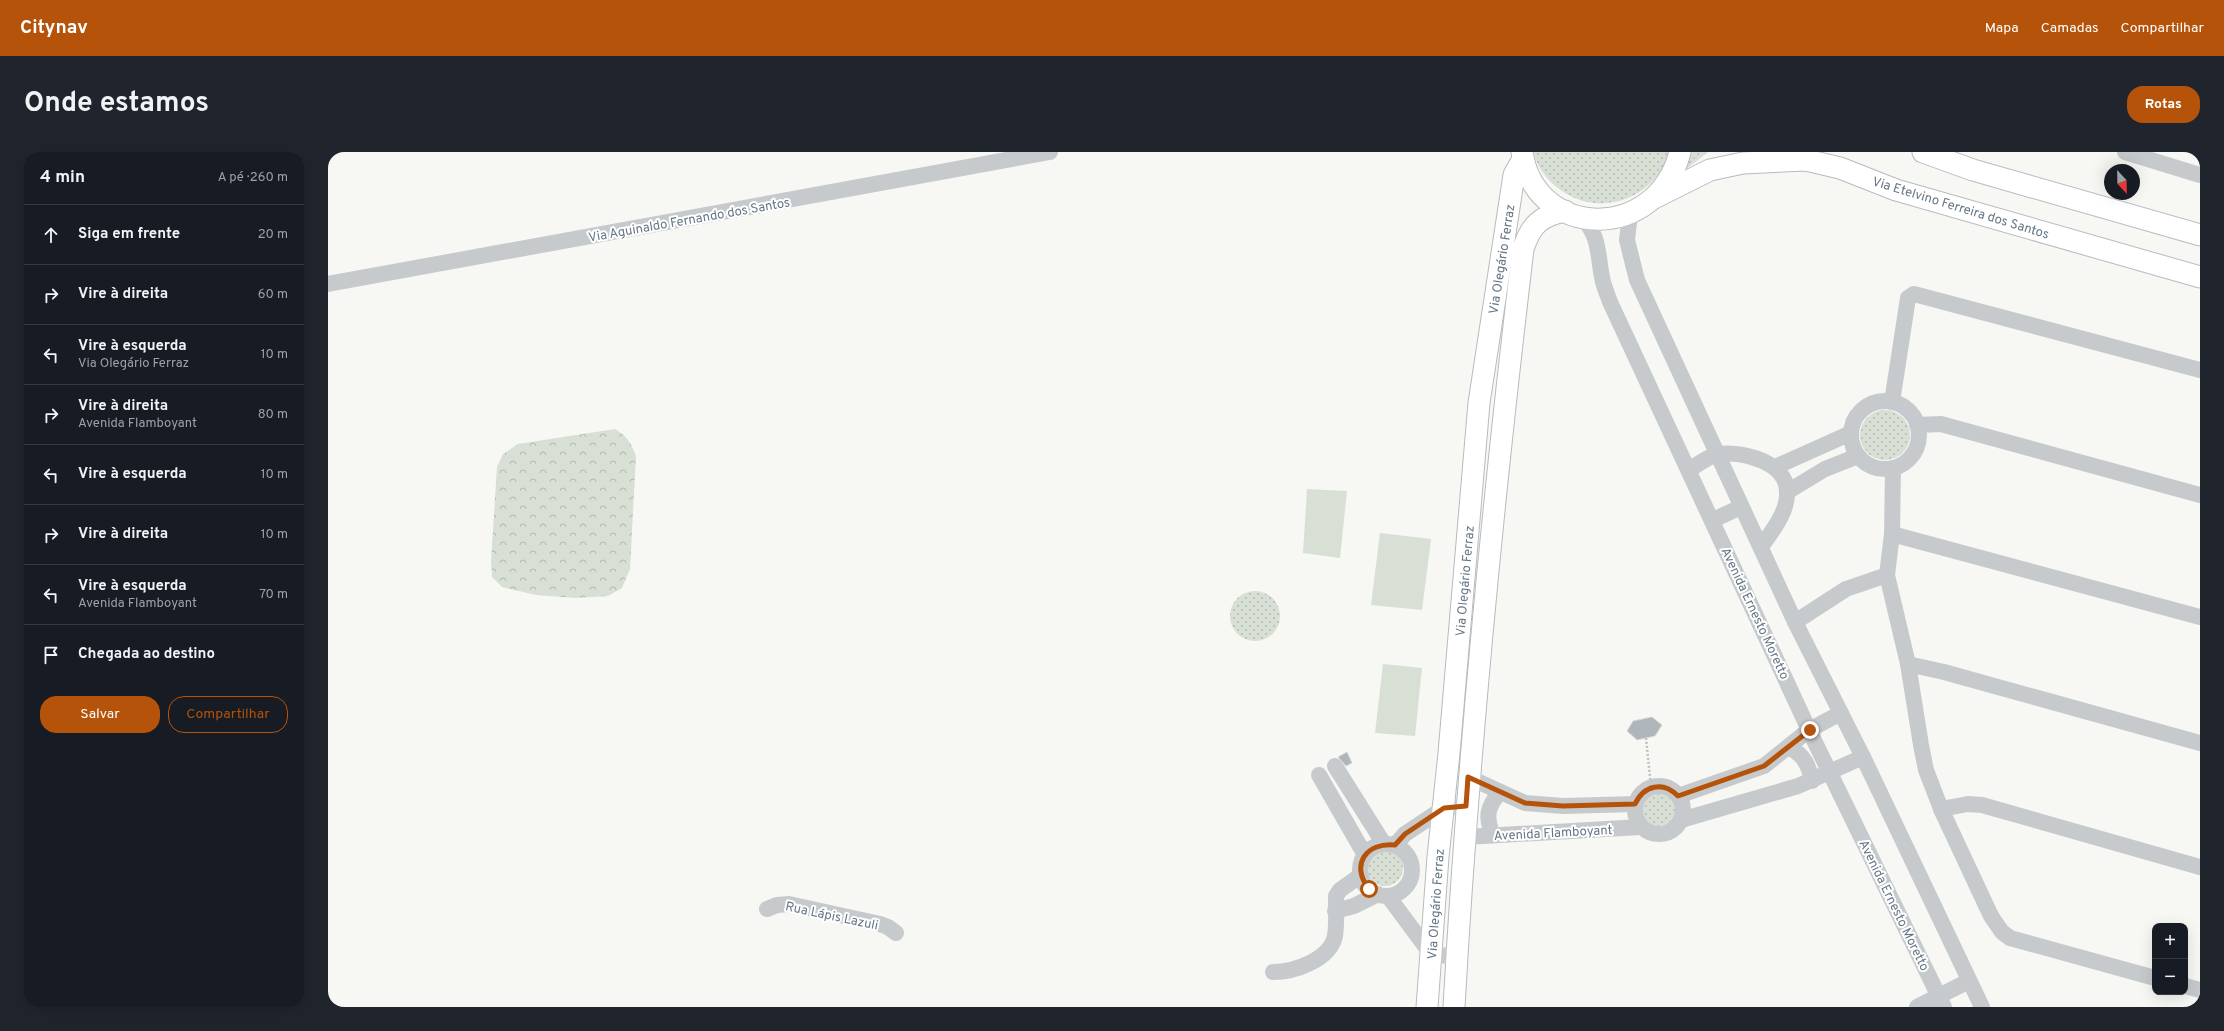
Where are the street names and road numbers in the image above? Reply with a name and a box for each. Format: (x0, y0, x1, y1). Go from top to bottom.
street label: Via Etelvino Ferreira dos Santos (1870, 174, 2051, 243)
street label: Via Aguinaldo Fernando dos Santos (587, 195, 791, 247)
street label: Via Olegário Ferraz (1486, 203, 1520, 315)
street label: Via Olegário Ferraz (1453, 525, 1479, 637)
street label: Avenida Ernesto Moretto (1717, 545, 1792, 682)
street label: Avenida Flamboyant (1493, 823, 1613, 845)
street label: Avenida Ernesto Moretto (1854, 838, 1932, 974)
street label: Via Olegário Ferraz (1425, 848, 1449, 960)
street label: Rua Lápis Lazuli (784, 899, 879, 935)

